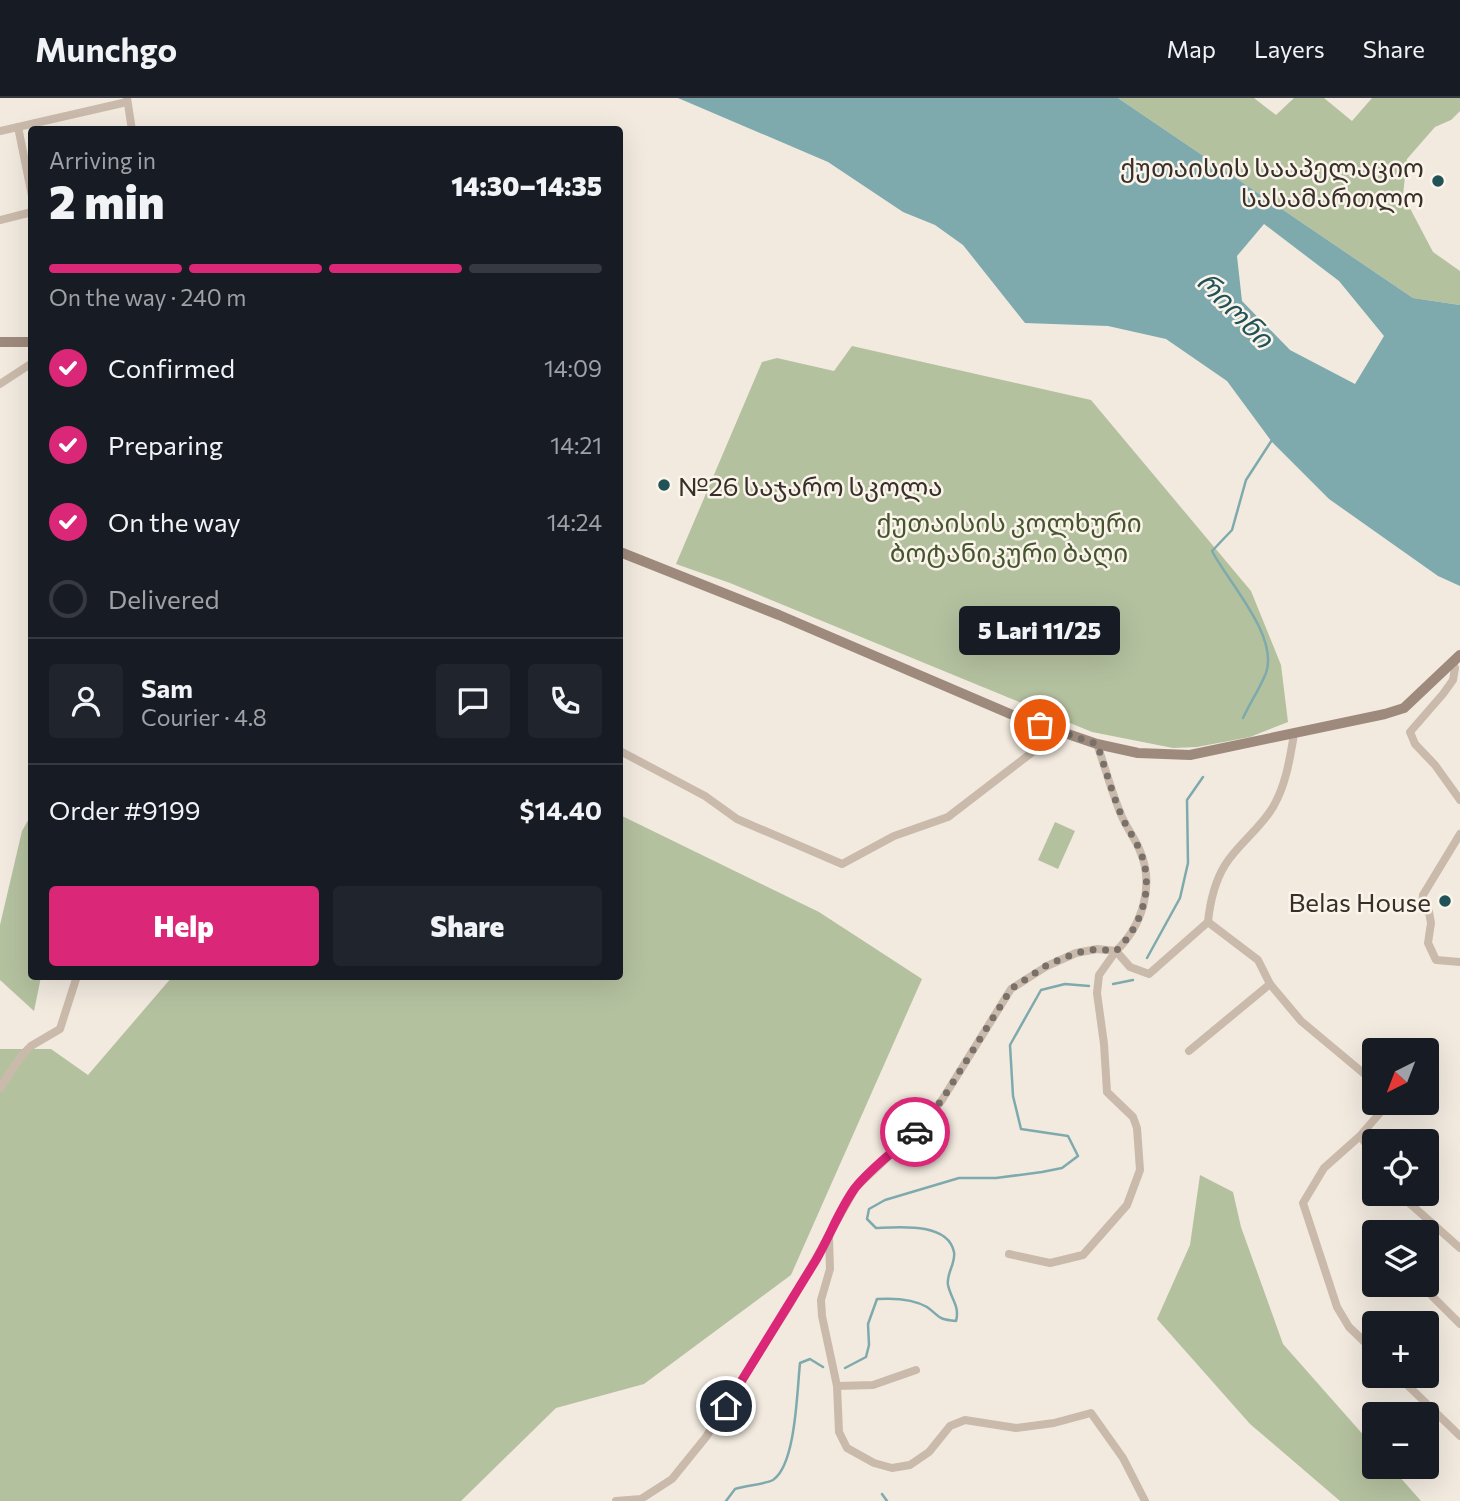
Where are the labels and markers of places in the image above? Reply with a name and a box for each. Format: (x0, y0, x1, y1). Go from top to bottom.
place label: ქუთაისის სააპელაციო სასამართლო (1120, 151, 1424, 214)
marker: ქუთაისის სააპელაციო სასამართლო (1430, 173, 1446, 189)
place label: №26 საჯარო სკოლა (678, 470, 943, 503)
marker: №26 საჯარო სკოლა (656, 477, 672, 493)
callout: 5 Lari 11/25 (960, 606, 1120, 655)
pin (1010, 695, 1070, 755)
place label: Belas House (1288, 886, 1431, 917)
marker: Belas House (1437, 893, 1453, 909)
pin (696, 1376, 756, 1436)

